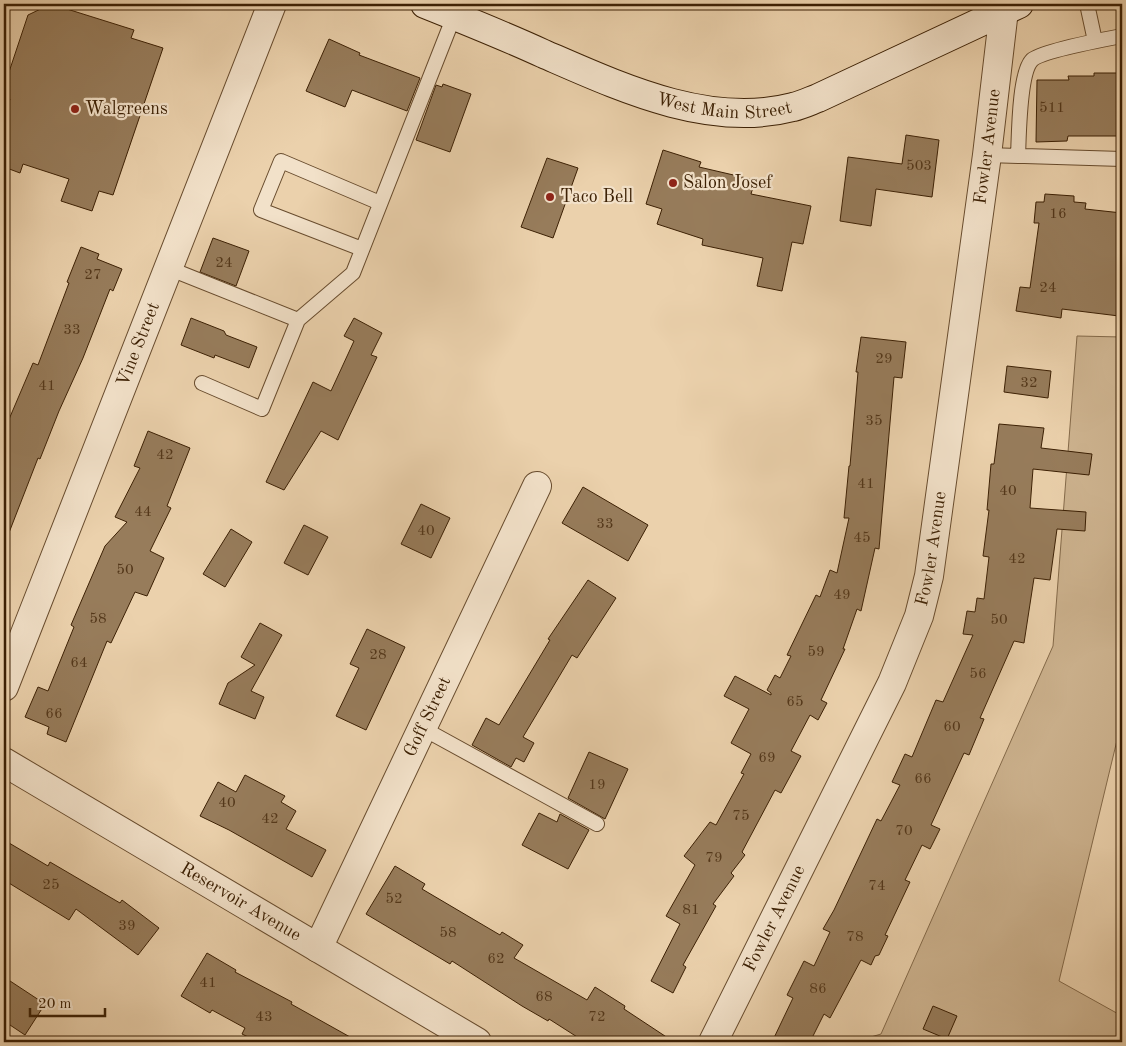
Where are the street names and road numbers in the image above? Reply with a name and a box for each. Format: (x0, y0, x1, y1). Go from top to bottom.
street label: Fowler Avenue (971, 88, 1004, 206)
street label: West Main Street (655, 90, 794, 122)
street label: Vine Street (114, 300, 163, 389)
street label: Fowler Avenue (913, 490, 950, 608)
street label: Goff Street (401, 674, 454, 760)
street label: Reservoir Avenue (177, 859, 304, 945)
street label: Fowler Avenue (741, 862, 809, 975)

